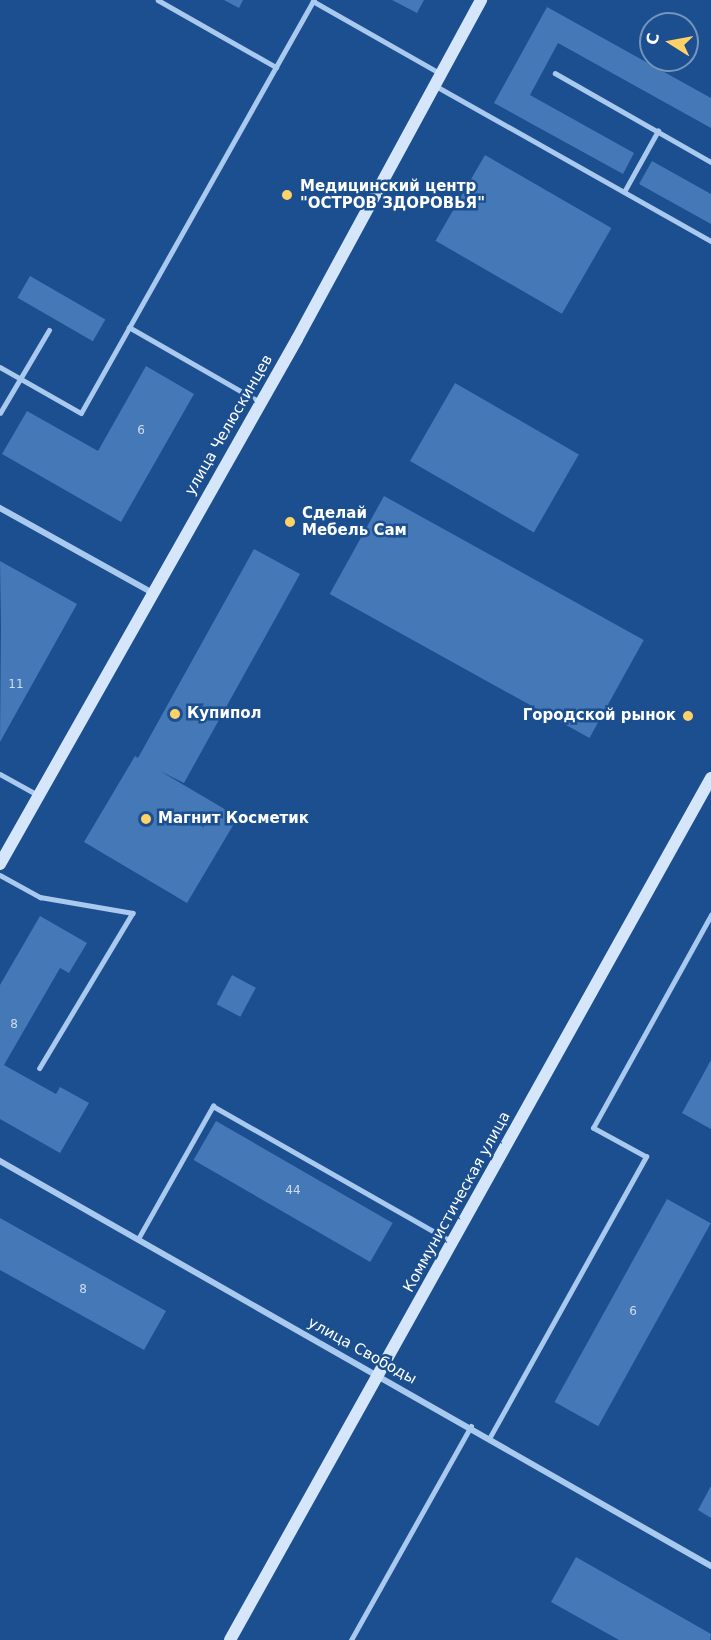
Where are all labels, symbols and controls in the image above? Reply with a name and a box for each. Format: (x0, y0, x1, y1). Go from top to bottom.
north arrow (639, 12, 699, 72)
text: С (642, 31, 663, 46)
place label: Медицинский центр "ОСТРОВ ЗДОРОВЬЯ" (300, 177, 485, 212)
marker: Медицинский центр "ОСТРОВ ЗДОРОВЬЯ" (278, 186, 296, 204)
street label: улица Челюскинцев (181, 352, 277, 498)
house number: 6 (137, 424, 145, 438)
place label: Сделай Мебель Сам (302, 504, 407, 539)
marker: Сделай Мебель Сам (283, 515, 297, 529)
house number: 11 (8, 678, 24, 692)
place label: Купипол (187, 705, 262, 723)
marker: Купипол (168, 707, 182, 721)
place label: Городской рынок (523, 707, 676, 725)
marker: Городской рынок (681, 709, 695, 723)
place label: Магнит Косметик (158, 810, 309, 828)
marker: Магнит Косметик (139, 812, 153, 826)
house number: 8 (10, 1018, 18, 1032)
street label: Коммунистическая улица (400, 1109, 514, 1295)
house number: 44 (285, 1184, 301, 1198)
house number: 8 (79, 1283, 87, 1297)
house number: 6 (629, 1305, 637, 1319)
street label: улица Свободы (304, 1314, 420, 1388)

